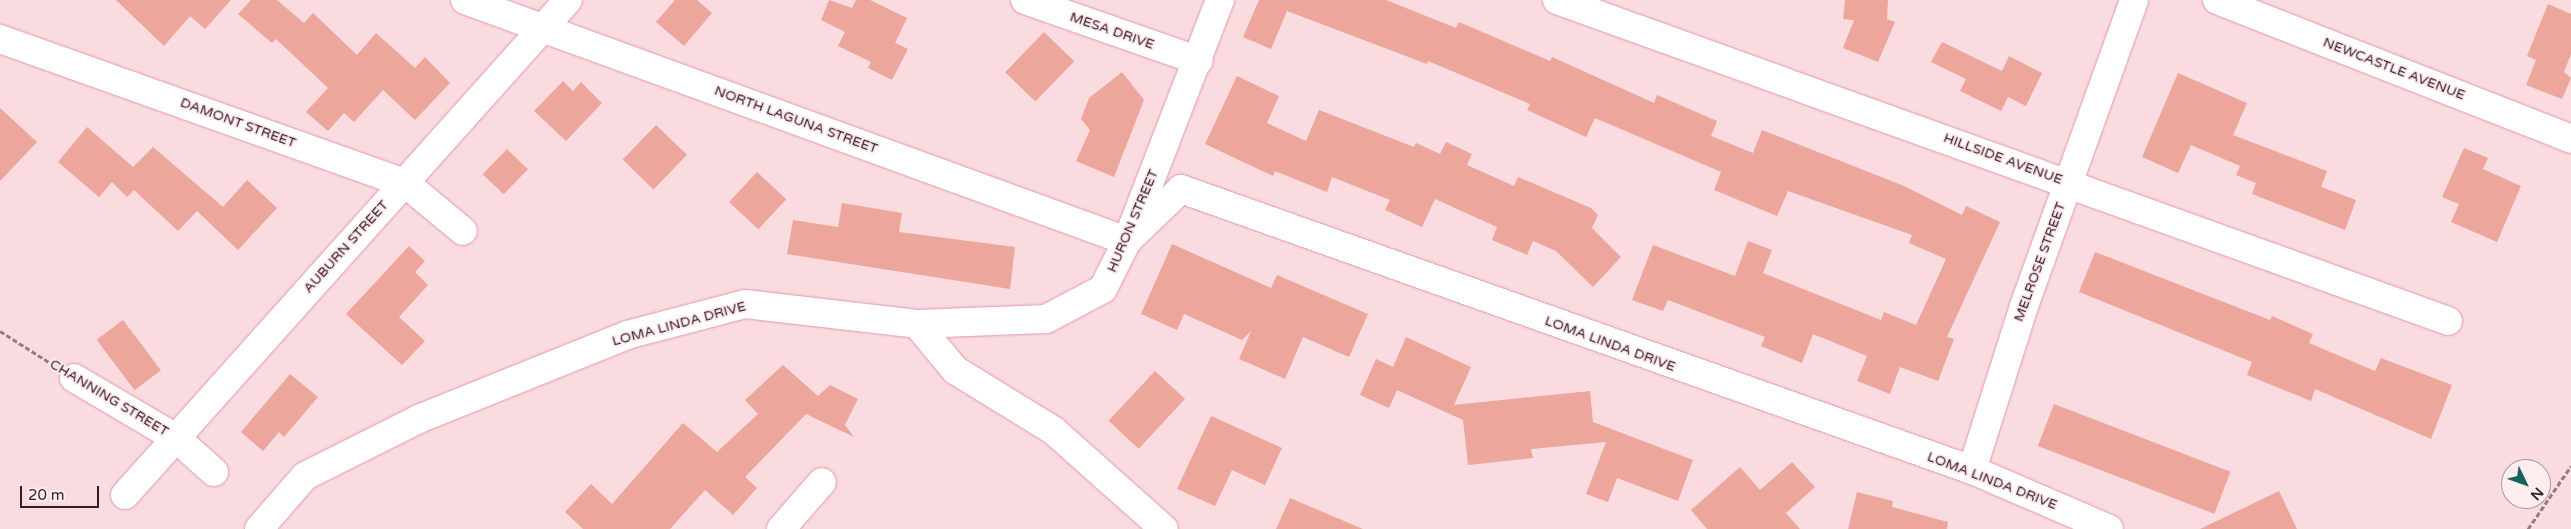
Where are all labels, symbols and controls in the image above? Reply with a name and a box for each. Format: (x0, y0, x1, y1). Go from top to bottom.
street label: MESA DRIVE (1068, 9, 1156, 53)
street label: NEWCASTLE AVENUE (2320, 34, 2468, 104)
street label: NORTH LAGUNA STREET (712, 83, 880, 157)
street label: DAMONT STREET (178, 94, 298, 152)
street label: HILLSIDE AVENUE (1941, 130, 2065, 188)
street label: HURON STREET (1104, 167, 1162, 275)
street label: AUBURN STREET (300, 197, 392, 297)
street label: MELROSE STREET (2011, 200, 2069, 324)
street label: LOMA LINDA DRIVE (610, 298, 748, 350)
street label: LOMA LINDA DRIVE (1542, 313, 1678, 375)
street label: CHANNING STREET (47, 356, 171, 440)
street label: LOMA LINDA DRIVE (1925, 448, 2059, 514)
north arrow (2501, 459, 2551, 509)
scale bar (22, 476, 101, 508)
text: N (2527, 484, 2547, 504)
text: 20 m (28, 486, 65, 504)

